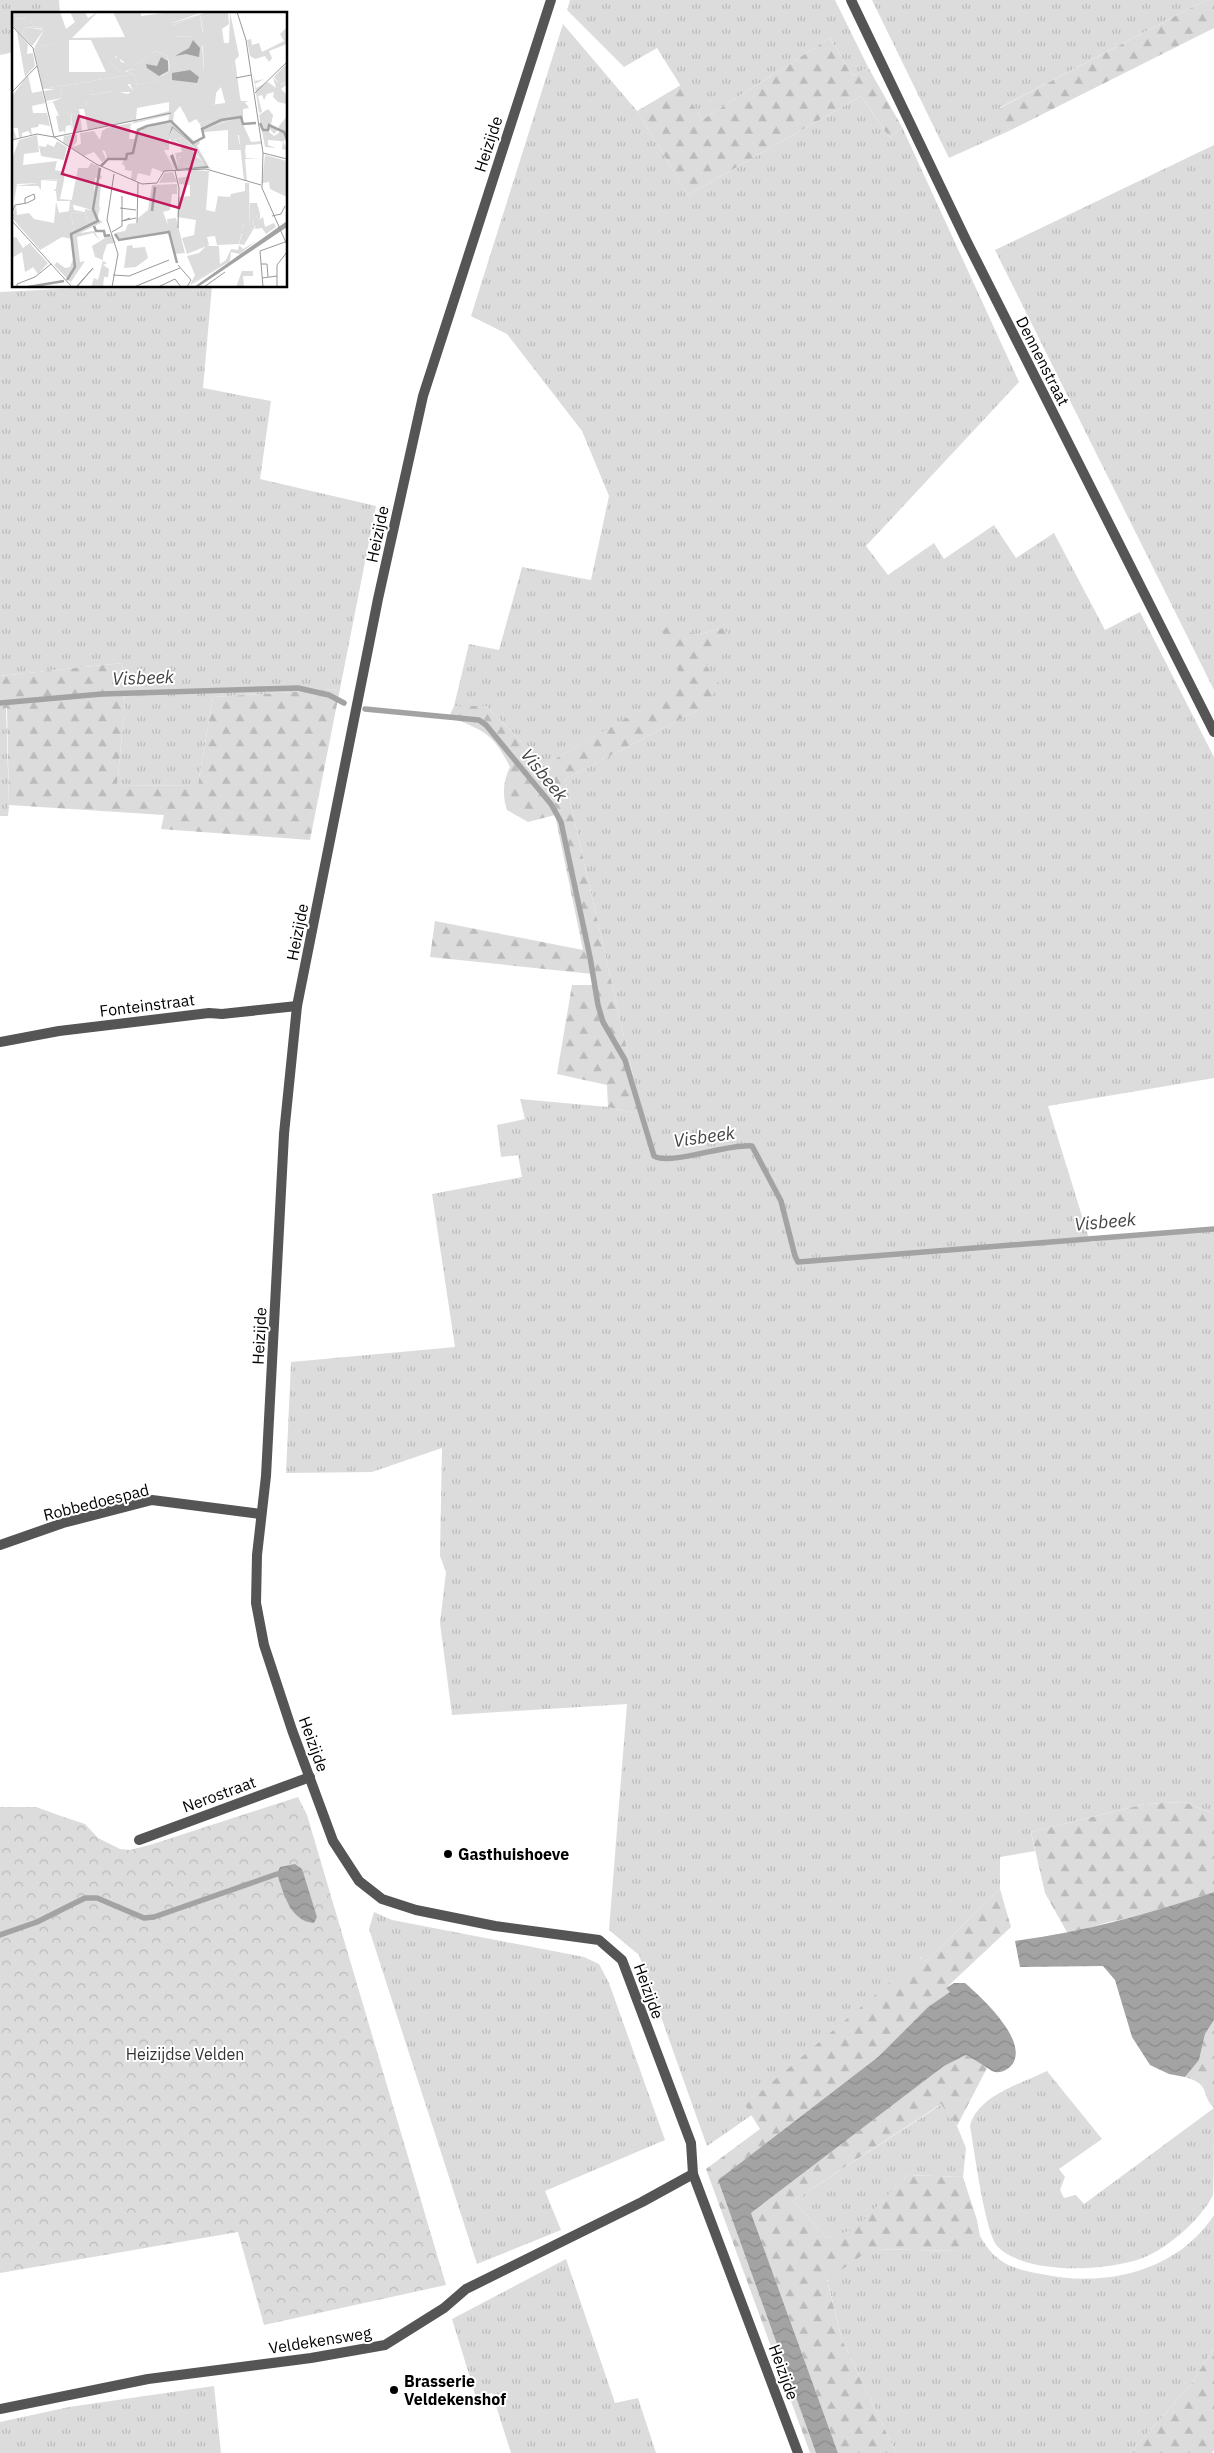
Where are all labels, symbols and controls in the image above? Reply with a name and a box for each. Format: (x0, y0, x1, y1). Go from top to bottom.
inset map (12, 12, 288, 288)
street label: Heizijde (470, 113, 506, 174)
street label: Dennenstraat (1012, 313, 1074, 409)
street label: Heizijde (361, 504, 393, 564)
water label: Visbeek (112, 665, 175, 690)
water label: Visbeek (516, 743, 573, 806)
street label: Heizijde (282, 902, 312, 962)
street label: Fonteinstraat (98, 989, 196, 1021)
water label: Visbeek (672, 1121, 737, 1152)
water label: Visbeek (1073, 1207, 1137, 1236)
street label: Heizijde (248, 1307, 271, 1365)
street label: Robbedoespad (41, 1479, 151, 1525)
street label: Heizijde (295, 1714, 333, 1775)
street label: Nerostraat (180, 1771, 258, 1817)
place label: Gasthuishoeve (458, 1844, 569, 1864)
marker: Gasthuishoeve (442, 1848, 454, 1860)
street label: Heizijde (630, 1961, 668, 2022)
park label: Heizijdse Velden (126, 2044, 244, 2064)
street label: Veldekensweg (267, 2322, 373, 2358)
street label: Heizijde (765, 2342, 803, 2403)
place label: Brasserie Veldekenshof (404, 2371, 506, 2409)
marker: Brasserie Veldekenshof (388, 2384, 400, 2396)

